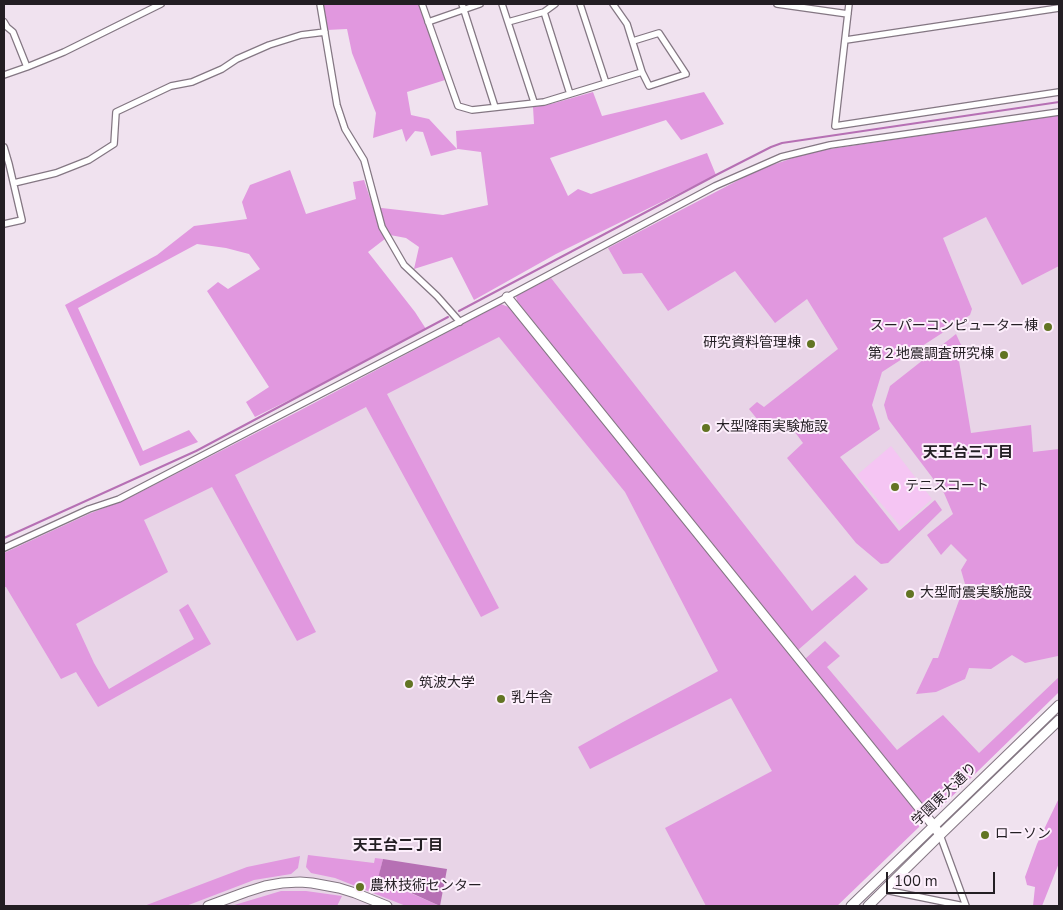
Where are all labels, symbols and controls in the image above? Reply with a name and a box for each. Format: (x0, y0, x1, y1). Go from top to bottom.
place label: スーパーコンピューター棟 (870, 319, 1038, 335)
marker: スーパーコンピューター棟 (1042, 321, 1054, 333)
place label: 研究資料管理棟 (703, 336, 801, 352)
marker: 研究資料管理棟 (805, 338, 817, 350)
place label: 第２地震調査研究棟 (868, 347, 994, 363)
marker: 第２地震調査研究棟 (998, 349, 1010, 361)
place label: 大型降雨実験施設 (716, 420, 828, 436)
marker: 大型降雨実験施設 (700, 422, 712, 434)
district label: 天王台三丁目 (923, 444, 1013, 462)
place label: テニスコート (905, 479, 989, 495)
marker: テニスコート (889, 481, 901, 493)
place label: 大型耐震実験施設 (920, 586, 1032, 602)
marker: 大型耐震実験施設 (904, 588, 916, 600)
place label: 筑波大学 (419, 676, 475, 692)
marker: 筑波大学 (403, 678, 415, 690)
place label: 乳牛舎 (511, 691, 553, 707)
marker: 乳牛舎 (495, 693, 507, 705)
street label: 学園東大通り (909, 760, 981, 830)
place label: ローソン (995, 827, 1051, 843)
marker: ローソン (979, 829, 991, 841)
district label: 天王台二丁目 (353, 837, 443, 855)
scale bar (888, 862, 997, 894)
text: 100 m (894, 871, 938, 891)
place label: 農林技術センター (370, 879, 482, 895)
marker: 農林技術センター (354, 881, 366, 893)

